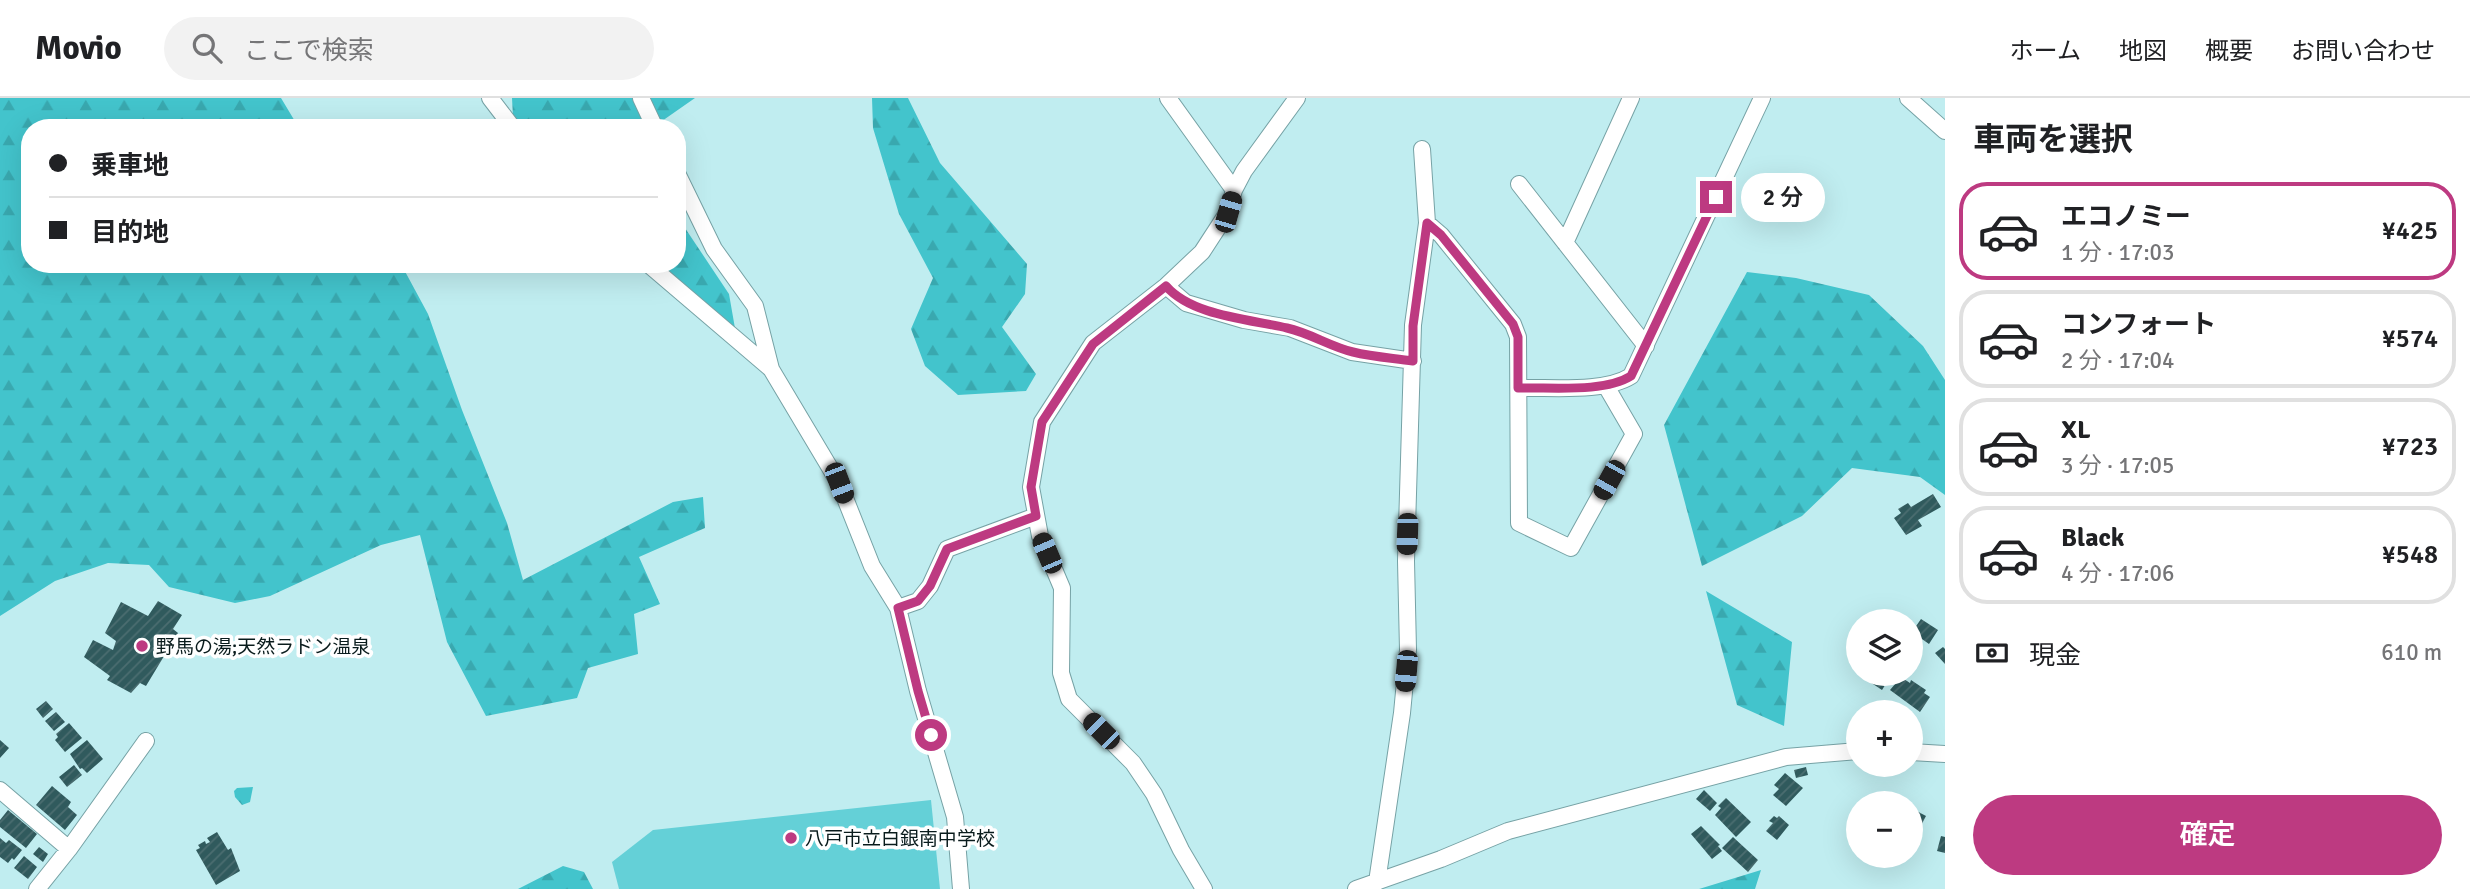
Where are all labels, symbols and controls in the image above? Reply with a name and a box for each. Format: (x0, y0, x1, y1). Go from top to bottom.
search box (164, 17, 654, 80)
text: Movio (35, 28, 122, 69)
icon: search (188, 29, 226, 67)
text: ここで検索 (244, 35, 374, 67)
text: ホーム (2010, 36, 2081, 66)
text: 地図 (2119, 36, 2167, 66)
text: 概要 (2205, 36, 2253, 66)
text: お問い合わせ (2291, 36, 2435, 66)
text: 車両を選択 (1973, 120, 2133, 159)
text: 乗車地 (91, 150, 169, 182)
callout: 2 分 (1740, 172, 1824, 222)
route end (1700, 181, 1732, 213)
text: 2 分 (1763, 183, 1803, 212)
car (1213, 189, 1244, 235)
icon: car (1977, 200, 2040, 263)
text: エコノミー (2061, 201, 2191, 233)
text: ¥425 (2382, 215, 2438, 247)
text: 目的地 (91, 217, 169, 249)
text: 1 分 · 17:03 (2061, 238, 2174, 267)
icon: car (1977, 308, 2040, 371)
text: コンフォート (2061, 309, 2216, 341)
text: ¥574 (2382, 323, 2438, 355)
text: 2 分 · 17:04 (2061, 346, 2174, 375)
text: XL (2061, 414, 2091, 446)
icon: car (1977, 416, 2040, 479)
text: ¥723 (2382, 431, 2438, 463)
text: 3 分 · 17:05 (2061, 451, 2174, 480)
car (1590, 457, 1629, 503)
car (822, 460, 857, 506)
car (1396, 513, 1419, 555)
text: Black (2061, 522, 2124, 554)
icon: car (1977, 524, 2040, 587)
car (1030, 530, 1065, 576)
text: ¥548 (2382, 539, 2438, 571)
text: 4 分 · 17:06 (2061, 559, 2174, 588)
map controls (1846, 609, 1923, 868)
button: layers (1846, 609, 1923, 686)
icon: cash (1973, 634, 2011, 672)
place label: 野馬の湯;天然ラドン温泉 (156, 635, 370, 659)
marker: 野馬の湯;天然ラドン温泉 (134, 638, 150, 654)
text: 610 m (2381, 638, 2442, 667)
text: 現金 (2029, 640, 2081, 672)
car (1394, 649, 1419, 693)
button: + (1846, 700, 1923, 777)
car (1079, 709, 1124, 753)
route start (915, 719, 947, 751)
button: − (1846, 791, 1923, 868)
button: 確定 (1973, 795, 2442, 875)
place label: 八戸市立白銀南中学校 (805, 827, 995, 851)
marker: 八戸市立白銀南中学校 (783, 830, 799, 846)

